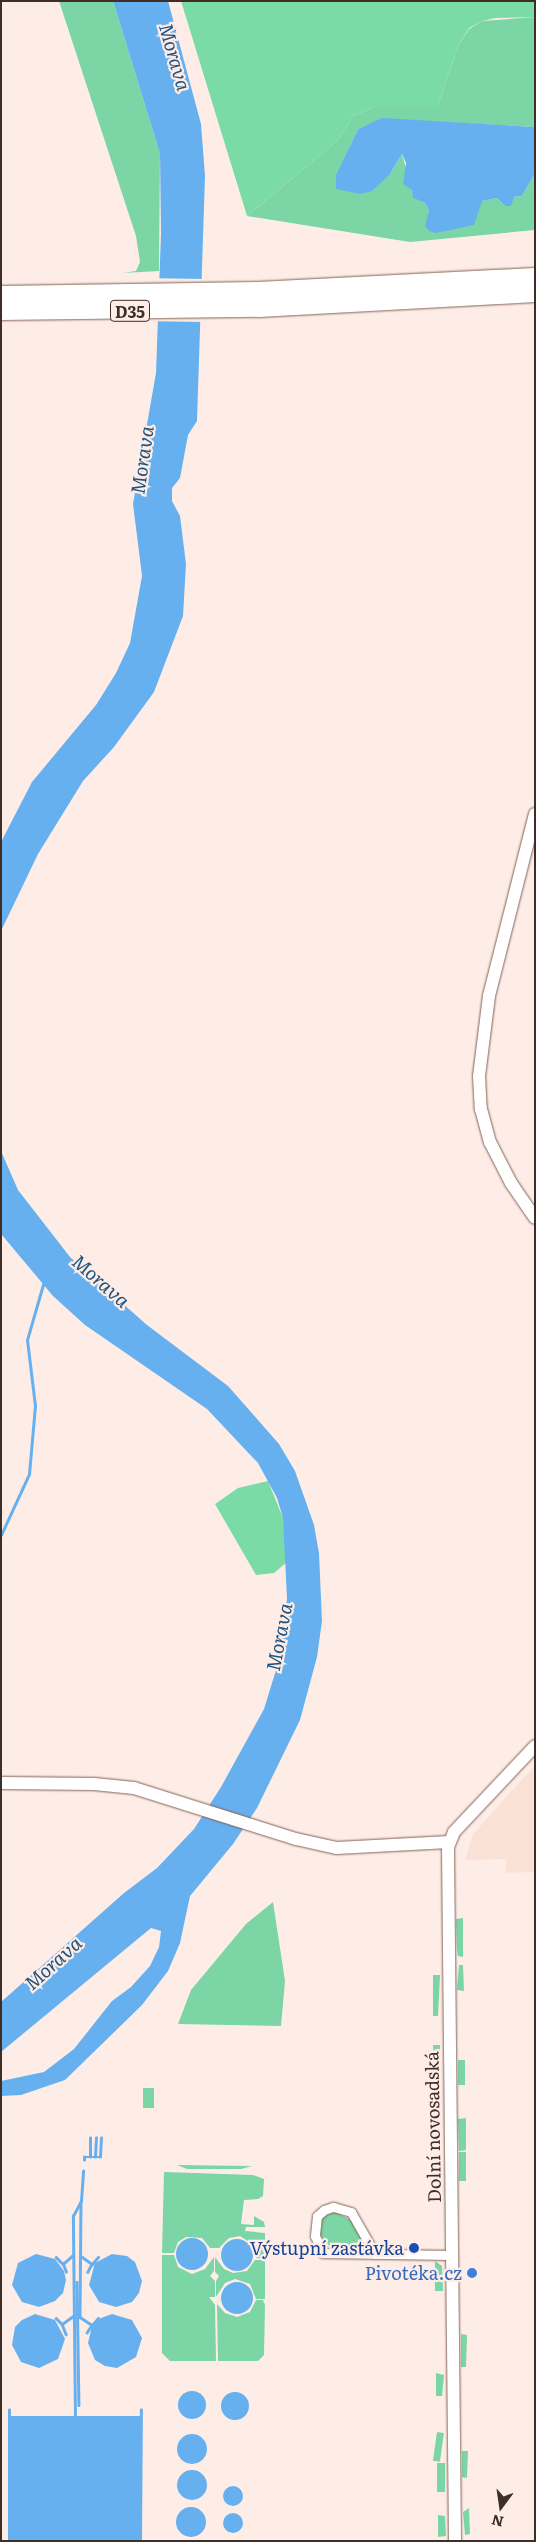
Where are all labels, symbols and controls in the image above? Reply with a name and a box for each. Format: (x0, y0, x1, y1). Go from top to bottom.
water label: Morava (155, 21, 195, 93)
road number: D35 (110, 298, 150, 324)
water label: Morava (126, 424, 158, 496)
water label: Morava (68, 1250, 134, 1312)
water label: Morava (261, 1601, 297, 1673)
water label: Morava (20, 1932, 86, 1994)
street label: Dolní novosadská (421, 2051, 445, 2203)
place label: Výstupní zastávka (250, 2237, 404, 2259)
marker: Výstupní zastávka (408, 2242, 420, 2254)
place label: Pivotéka.cz (365, 2262, 462, 2284)
marker: Pivotéka.cz (466, 2267, 478, 2279)
north arrow (476, 2482, 526, 2532)
text: N (489, 2510, 505, 2533)

